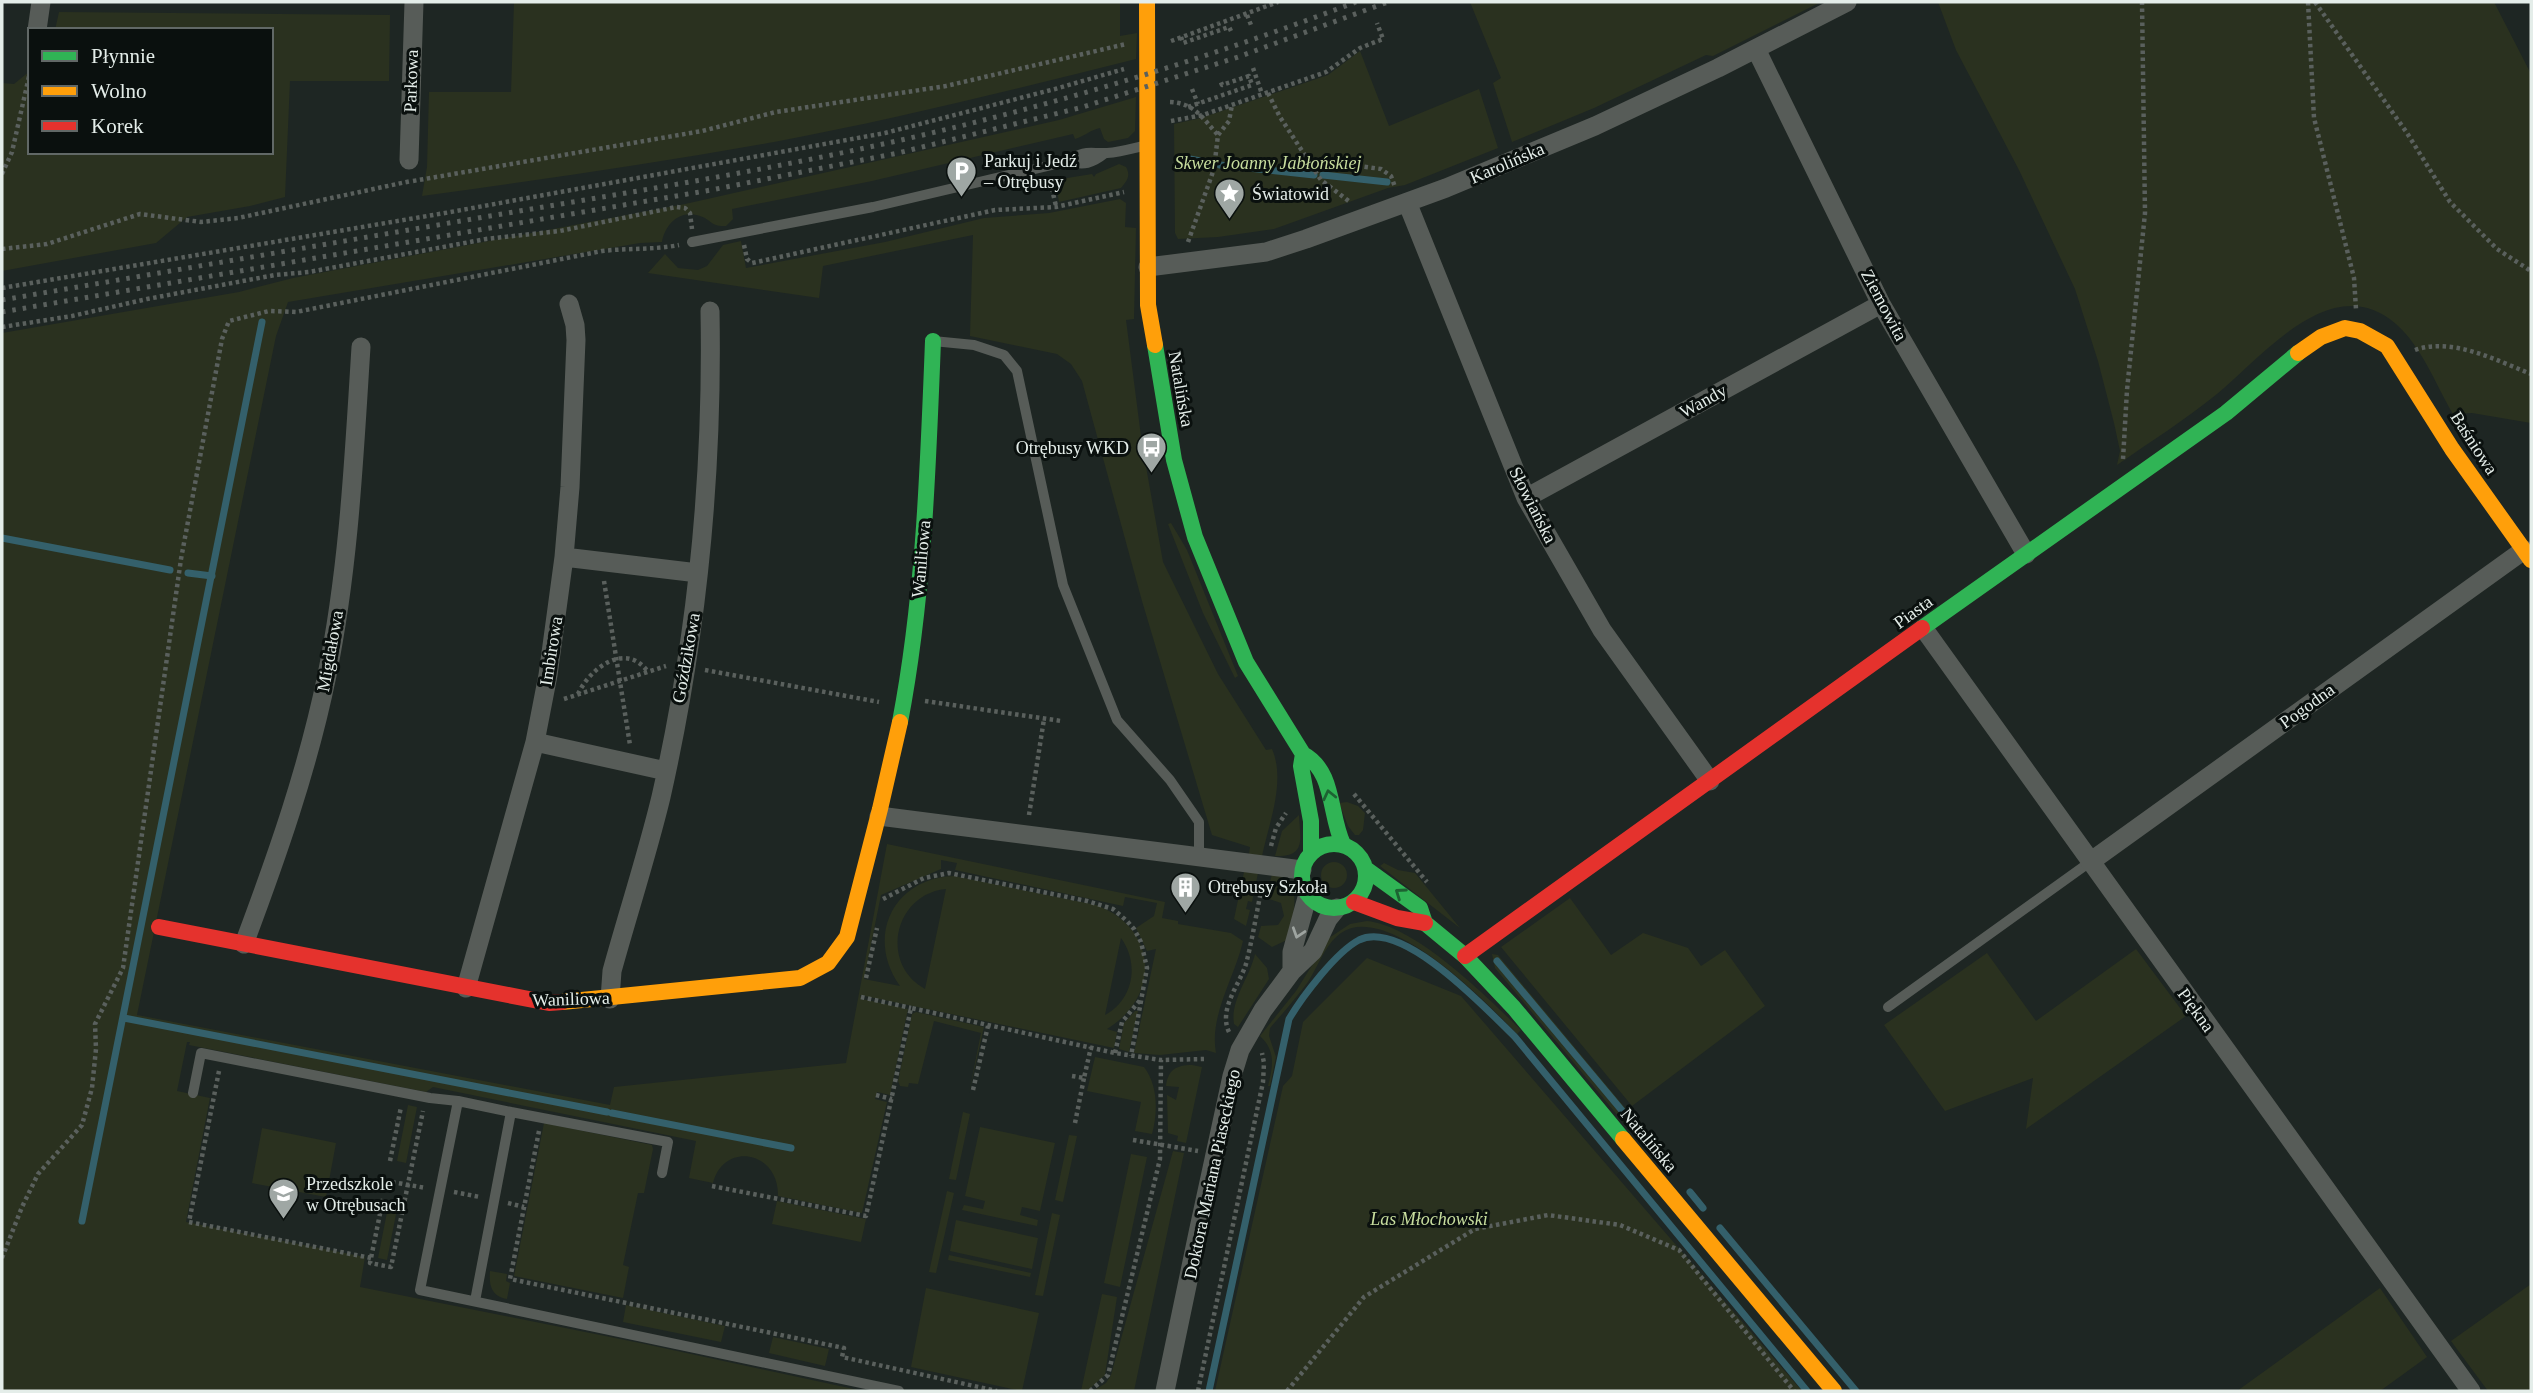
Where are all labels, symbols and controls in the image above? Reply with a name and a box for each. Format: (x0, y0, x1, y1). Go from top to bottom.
legend (28, 28, 273, 154)
text: Płynnie (91, 44, 155, 68)
street label: Parkowa (400, 49, 422, 113)
text: Wolno (91, 79, 146, 103)
text: Korek (91, 114, 144, 138)
street label: Karolińska (1467, 138, 1547, 188)
place label: Parkuj i Jedź – Otrębusy (983, 151, 1077, 192)
park label: Skwer Joanny Jabłońskiej (1175, 153, 1361, 173)
parking icon: Parkuj i Jedź – Otrębusy (944, 154, 978, 198)
place icon: Światowid (1212, 177, 1246, 221)
place label: Światowid (1252, 183, 1329, 204)
street label: Ziemowita (1857, 266, 1911, 344)
street label: Natalińska (1164, 349, 1198, 429)
street label: Wandy (1676, 380, 1730, 422)
street label: Baśniowa (2446, 408, 2502, 478)
bus stop icon: Otrębusy WKD (1135, 431, 1169, 475)
place label: Otrębusy WKD (1016, 438, 1129, 458)
street label: Słowiańska (1505, 463, 1561, 547)
street label: Waniliowa (908, 520, 934, 598)
street label: Piasta (1890, 591, 1936, 633)
street label: Migdałowa (313, 609, 347, 693)
street label: Goździkowa (668, 611, 704, 705)
street label: Imbirowa (536, 615, 566, 687)
street label: Pogodna (2276, 679, 2338, 733)
one-way arrow (1323, 789, 1337, 801)
building icon: Otrębusy Szkoła (1168, 870, 1202, 914)
place label: Otrębusy Szkoła (1208, 877, 1327, 897)
one-way arrow (1395, 889, 1408, 901)
one-way arrow (1292, 926, 1306, 938)
street label: Piękna (2174, 984, 2218, 1036)
street label: Waniliowa (532, 988, 610, 1010)
street label: Doktora Mariana Piaseckiego (1180, 1067, 1244, 1281)
street label: Natalińska (1617, 1104, 1681, 1176)
place label: Przedszkole w Otrębusach (306, 1174, 405, 1215)
school or university icon: Przedszkole w Otrębusach (266, 1177, 300, 1221)
park label: Las Młochowski (1369, 1209, 1488, 1229)

